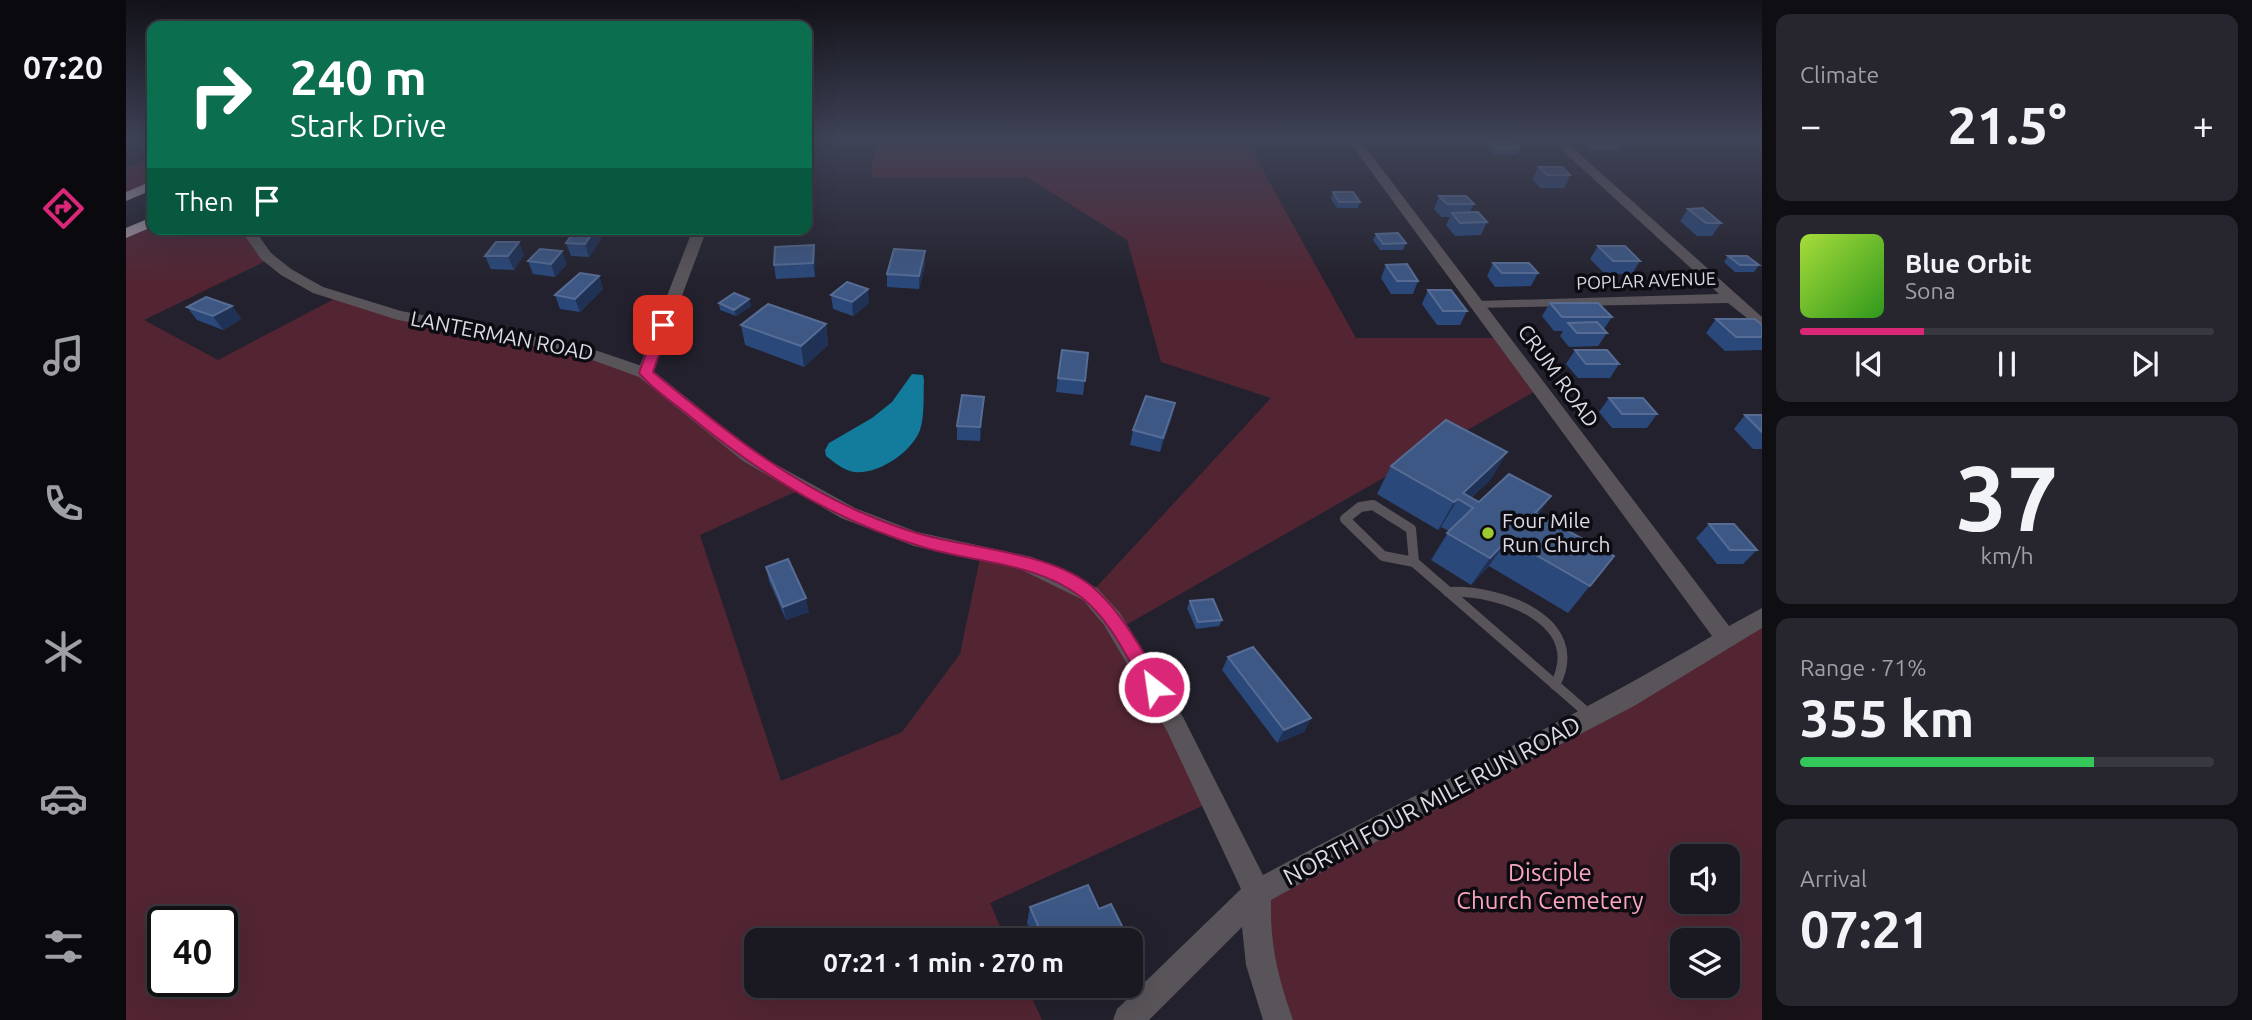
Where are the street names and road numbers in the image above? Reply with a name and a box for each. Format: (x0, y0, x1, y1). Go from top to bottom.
street label: POPLAR AVENUE (1576, 268, 1716, 292)
street label: LANTERMAN ROAD (409, 306, 596, 365)
street label: CRUM ROAD (1514, 319, 1604, 431)
street label: NORTH FOUR MILE RUN ROAD (1279, 711, 1585, 891)

